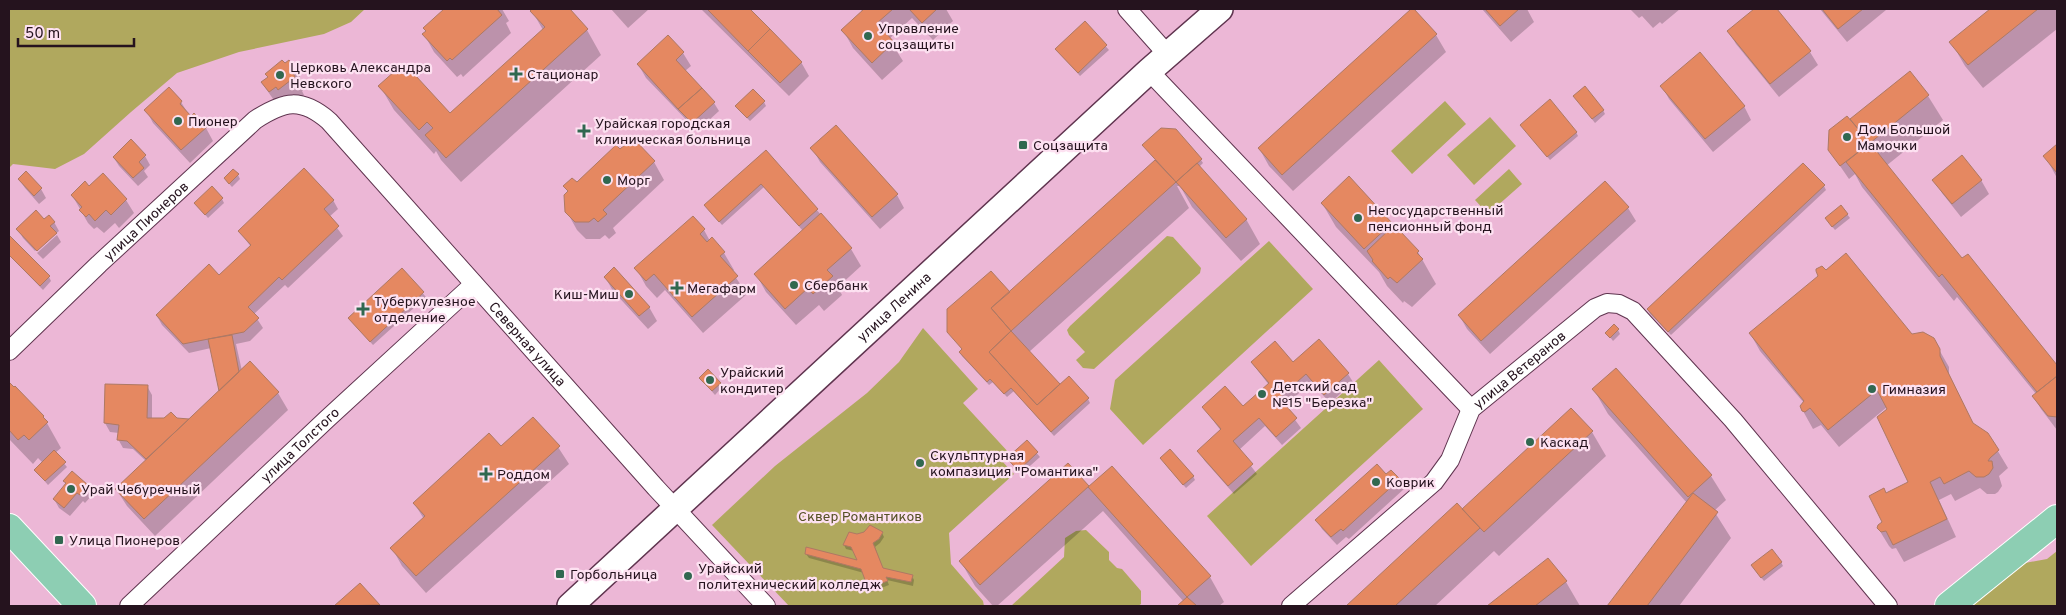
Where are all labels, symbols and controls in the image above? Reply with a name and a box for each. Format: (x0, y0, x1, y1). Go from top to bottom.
scale bar (18, 15, 134, 47)
place label: Управление соцзащиты (878, 21, 959, 54)
text: 50 m (25, 25, 60, 44)
marker: Управление соцзащиты (862, 30, 874, 42)
place label: Церковь Александра Невского (290, 60, 431, 93)
marker: Стационар (509, 67, 523, 81)
place label: Стационар (527, 67, 599, 84)
marker: Церковь Александра Невского (274, 69, 286, 81)
place label: Пионер (188, 114, 238, 131)
marker: Пионер (172, 115, 184, 127)
place label: Урайская городская клиническая больница (595, 116, 751, 149)
place label: Дом Большой Мамочки (1857, 122, 1950, 155)
marker: Урайская городская клиническая больница (577, 124, 591, 138)
marker: Дом Большой Мамочки (1841, 131, 1853, 143)
place label: Соцзащита (1033, 138, 1108, 155)
marker: Соцзащита (1017, 139, 1029, 151)
place label: Морг (617, 173, 650, 190)
marker: Морг (601, 174, 613, 186)
street label: улица Пионеров (101, 179, 193, 265)
place label: Негосударственный пенсионный фонд (1368, 203, 1503, 236)
marker: Негосударственный пенсионный фонд (1352, 212, 1364, 224)
street label: улица Ленина (854, 269, 935, 346)
place label: Сбербанк (804, 278, 868, 295)
marker: Сбербанк (788, 279, 800, 291)
place label: Мегафарм (687, 281, 756, 298)
marker: Мегафарм (671, 282, 683, 294)
place label: Киш-Миш (554, 287, 619, 304)
marker: Киш-Миш (623, 288, 635, 300)
place label: Туберкулезное отделение (374, 294, 475, 327)
street label: Северная улица (484, 299, 569, 391)
marker: Туберкулезное отделение (356, 302, 370, 316)
street label: улица Ветеранов (1471, 328, 1570, 413)
place label: Урайский кондитер (720, 365, 784, 398)
marker: Урайский кондитер (704, 374, 716, 386)
place label: Детский сад №15 "Березка" (1272, 379, 1372, 412)
place label: Гимназия (1882, 382, 1946, 399)
marker: Гимназия (1866, 383, 1878, 395)
marker: Детский сад №15 "Березка" (1256, 388, 1268, 400)
street label: улица Толстого (258, 405, 344, 487)
place label: Каскад (1540, 435, 1588, 452)
marker: Каскад (1524, 436, 1536, 448)
place label: Скульптурная компазиция "Романтика" (930, 448, 1098, 481)
marker: Скульптурная компазиция "Романтика" (914, 457, 926, 469)
marker: Роддом (479, 467, 493, 481)
place label: Роддом (497, 467, 550, 484)
place label: Коврик (1386, 475, 1435, 492)
marker: Коврик (1370, 476, 1382, 488)
place label: Урай Чебуречный (81, 482, 201, 499)
marker: Урай Чебуречный (65, 483, 77, 495)
park label: Сквер Романтиков (798, 509, 922, 526)
place label: Улица Пионеров (69, 533, 180, 550)
marker: Улица Пионеров (53, 534, 65, 546)
place label: Урайский политехнический колледж (698, 561, 882, 594)
place label: Горбольница (570, 567, 657, 584)
marker: Горбольница (554, 568, 566, 580)
marker: Урайский политехнический колледж (682, 570, 694, 582)

